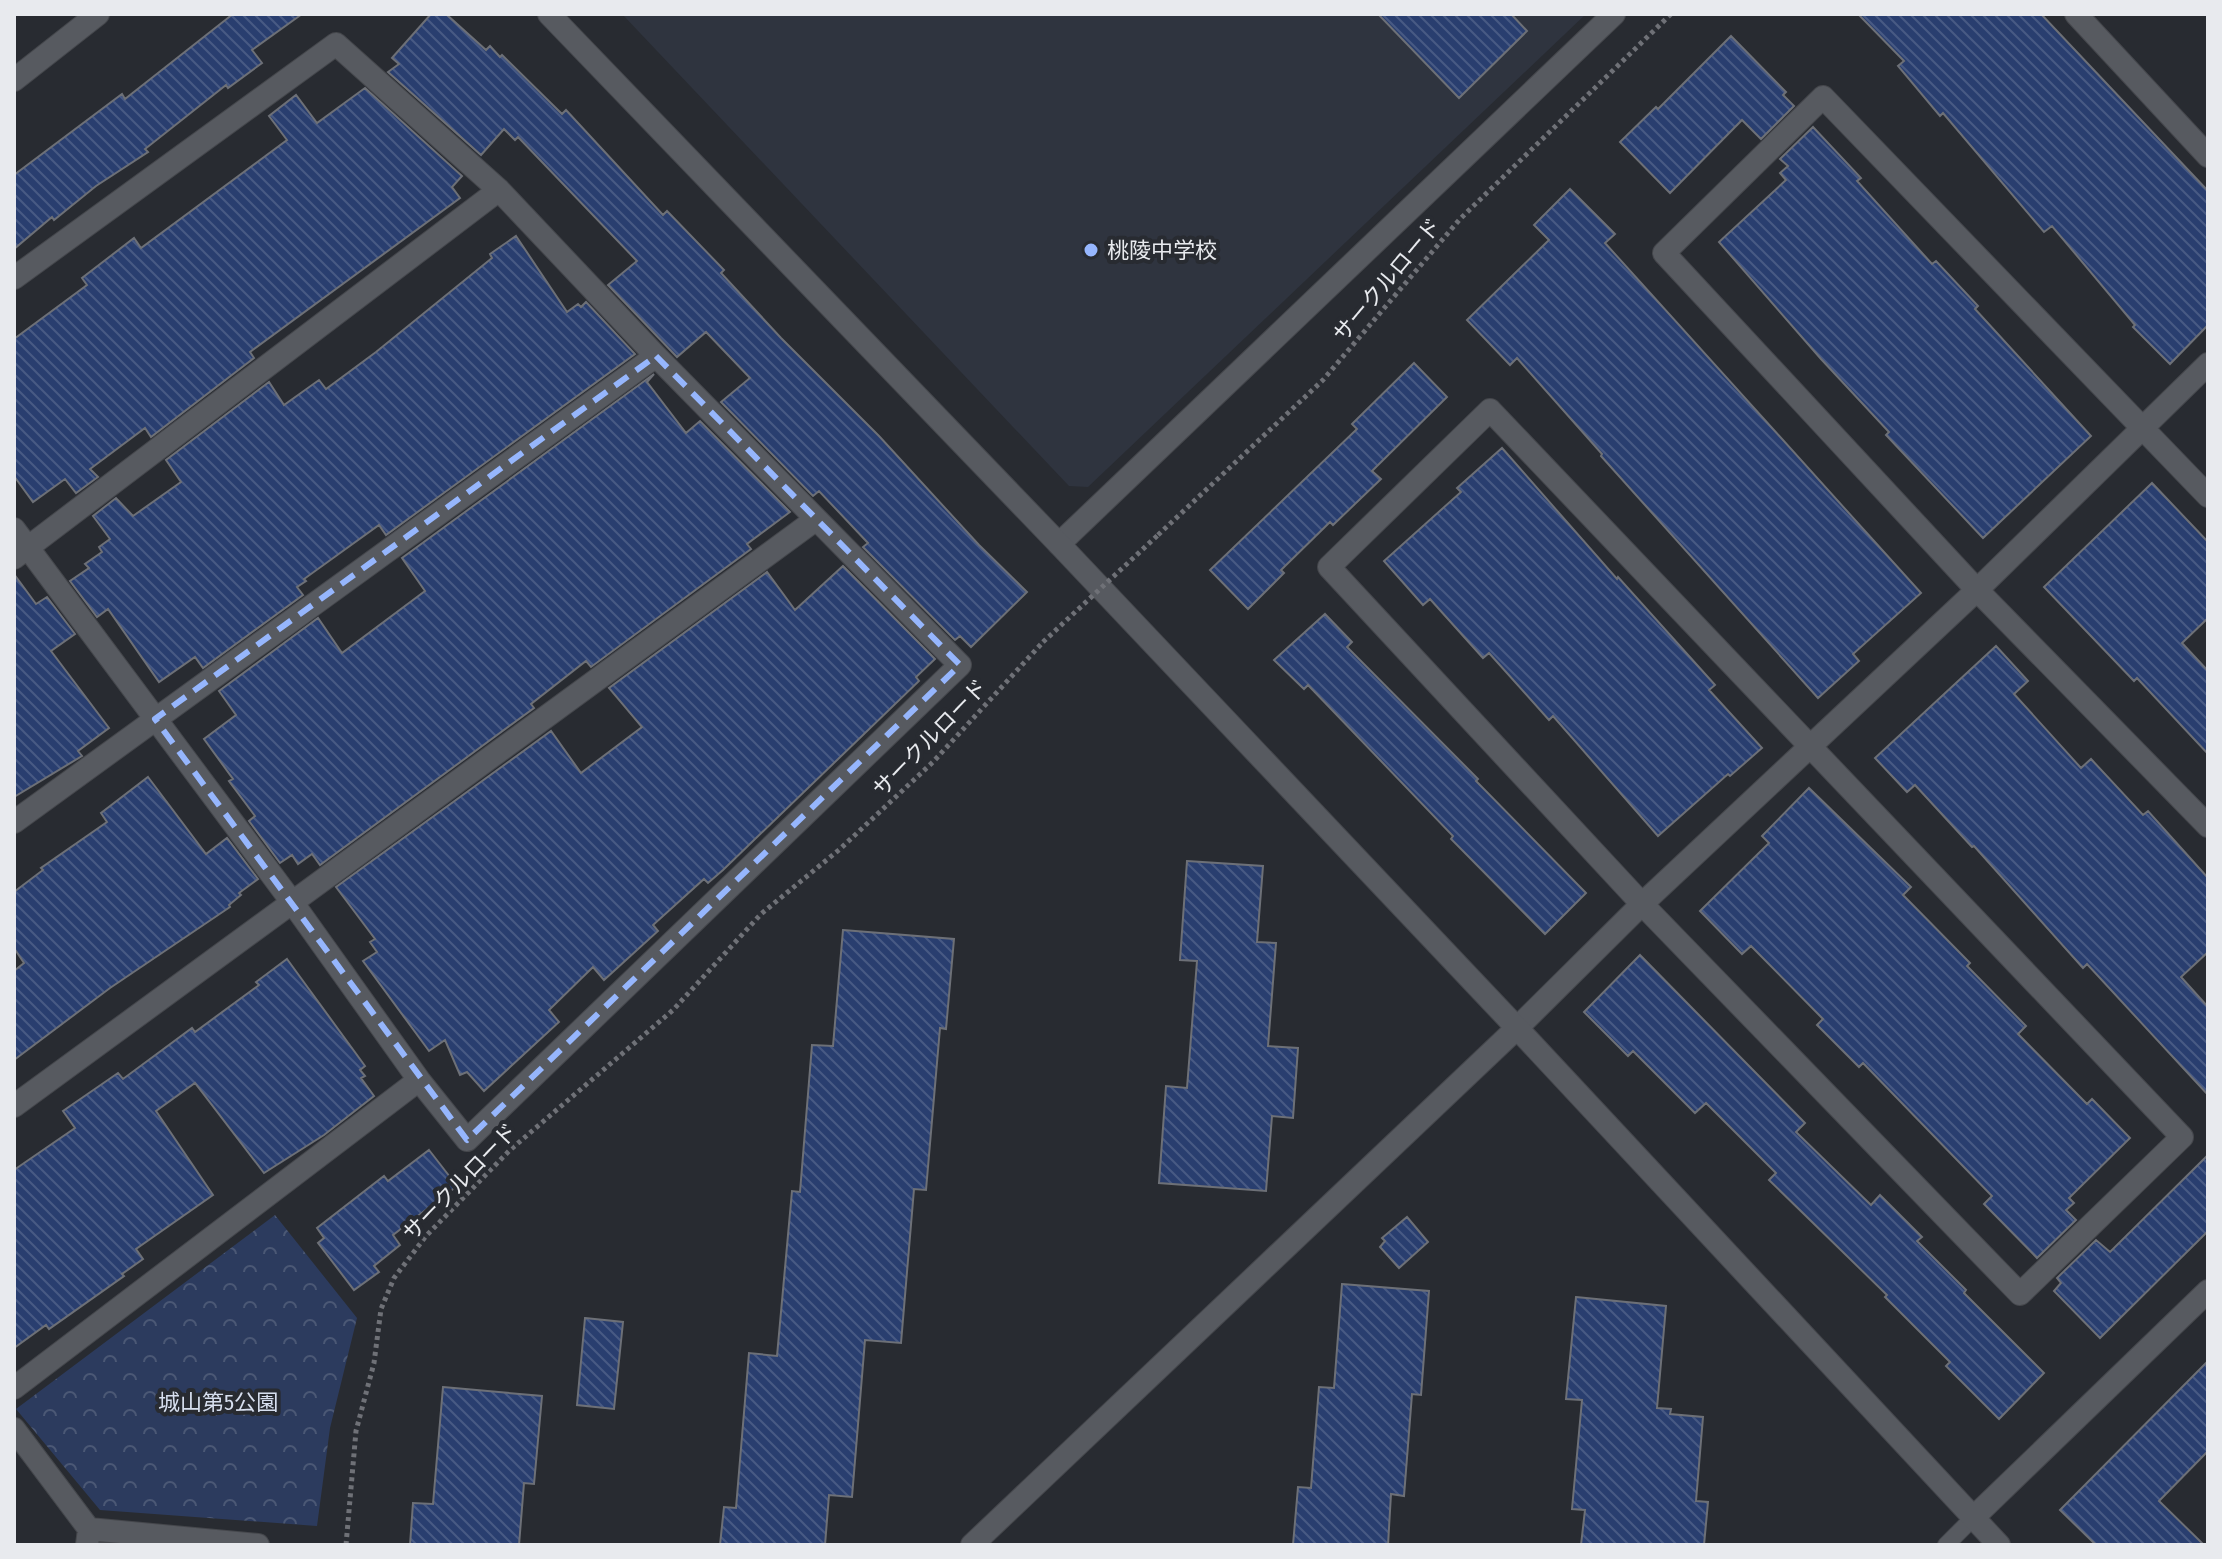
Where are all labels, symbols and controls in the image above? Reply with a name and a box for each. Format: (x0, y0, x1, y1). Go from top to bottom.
street label: サークルロード (1327, 213, 1447, 347)
place label: 桃陵中学校 (1107, 237, 1217, 264)
marker: 桃陵中学校 (1082, 241, 1100, 259)
street label: サークルロード (867, 673, 993, 803)
street label: サークルロード (397, 1117, 523, 1247)
park label: 城山第5公園 (158, 1389, 278, 1416)

